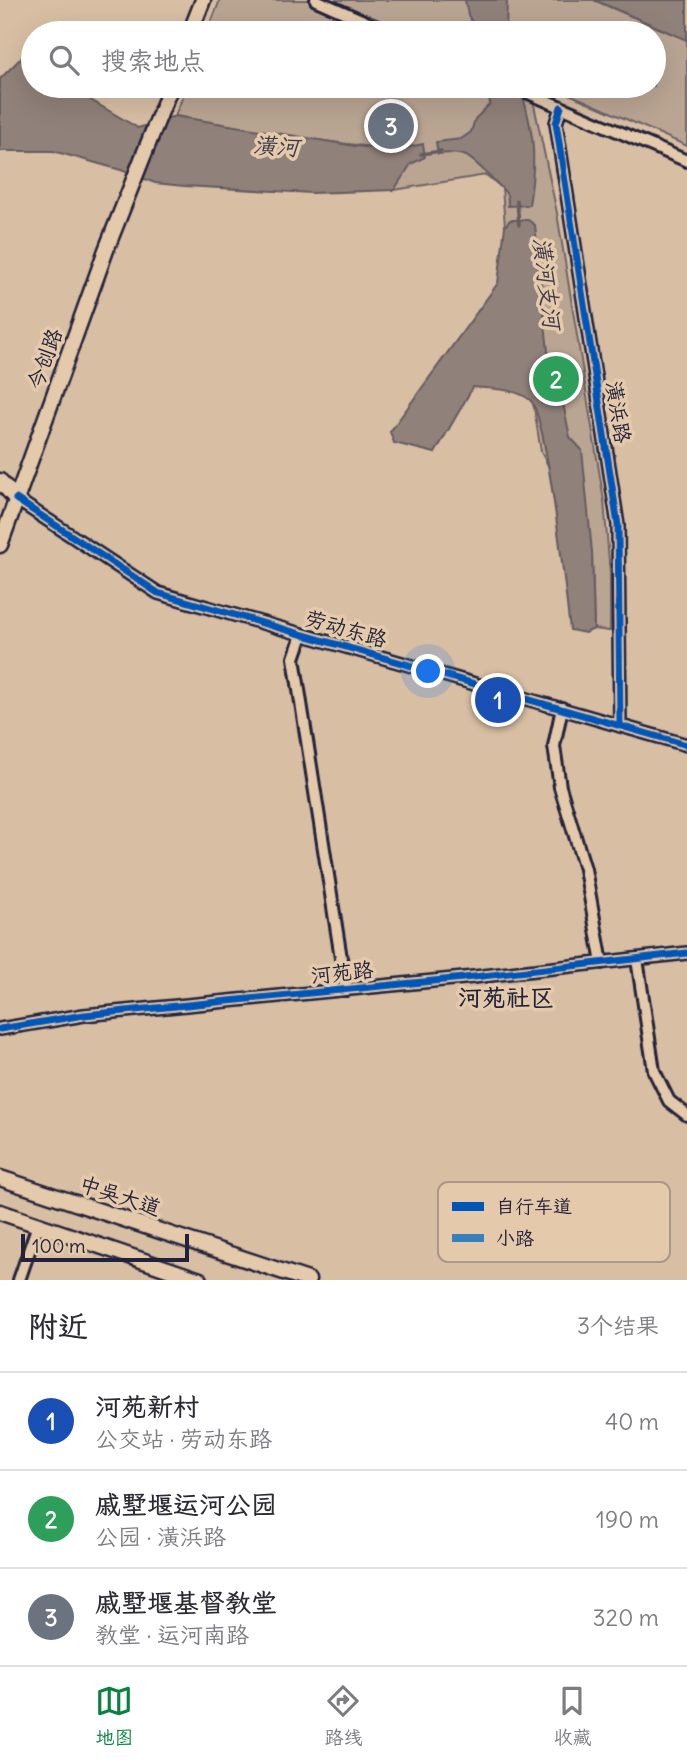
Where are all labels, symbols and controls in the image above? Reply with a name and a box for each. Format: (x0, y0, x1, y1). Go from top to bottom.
search box (21, 21, 666, 98)
icon: search (45, 41, 83, 79)
text: 搜索地点 (101, 44, 205, 77)
pin: 3 (368, 100, 414, 152)
water label: 潢河 (252, 129, 304, 162)
water label: 潢河支河 (527, 236, 568, 334)
street label: 今创路 (21, 325, 68, 393)
pin: 2 (533, 353, 579, 405)
street label: 潢浜路 (600, 379, 637, 445)
street label: 劳动东路 (302, 604, 390, 653)
your location (411, 654, 445, 688)
pin: 1 (475, 674, 521, 726)
street label: 河苑路 (309, 956, 375, 989)
district label: 河苑社区 (458, 982, 554, 1012)
street label: 中吴大道 (76, 1170, 164, 1221)
legend (438, 1182, 670, 1262)
text: 自行车道 (496, 1194, 572, 1218)
text: 小路 (496, 1226, 534, 1250)
scale bar (21, 1231, 189, 1263)
text: 100 m (32, 1234, 86, 1258)
text: 附近 (28, 1307, 88, 1345)
text: 3个结果 (577, 1311, 659, 1340)
text: 河苑新村 (95, 1390, 199, 1423)
text: 1 (46, 1407, 56, 1436)
text: 40 m (605, 1407, 659, 1436)
text: 公交站 · 劳动东路 (95, 1424, 272, 1453)
text: 戚墅堰运河公园 (95, 1488, 277, 1521)
text: 2 (45, 1505, 57, 1534)
text: 190 m (596, 1505, 659, 1534)
text: 公园 · 潢浜路 (95, 1522, 226, 1551)
text: 戚墅堰基督教堂 (95, 1586, 277, 1619)
text: 3 (44, 1603, 58, 1632)
text: 320 m (593, 1603, 659, 1632)
text: 教堂 · 运河南路 (95, 1620, 249, 1649)
tab: 地图 (95, 1682, 134, 1749)
tab: 路线 (324, 1682, 363, 1749)
tab: 收藏 (553, 1682, 592, 1749)

